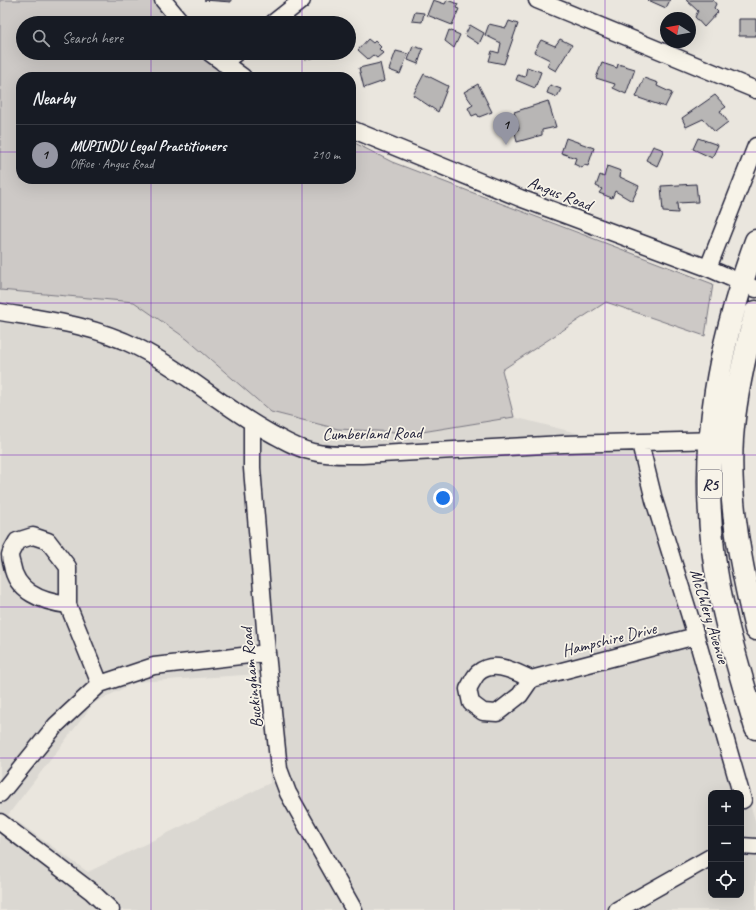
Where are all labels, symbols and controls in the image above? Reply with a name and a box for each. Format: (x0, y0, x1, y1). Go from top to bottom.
north arrow (660, 12, 696, 48)
search box (16, 16, 356, 60)
icon: search (30, 27, 52, 49)
text: Search here (62, 29, 123, 48)
text: Nearby (32, 88, 75, 109)
pin: 1 (493, 112, 519, 145)
text: MUPINDU Legal Practitioners (70, 137, 226, 156)
text: 1 (42, 147, 48, 163)
text: 210 m (312, 147, 340, 163)
text: Office · Angus Road (70, 156, 154, 172)
street label: Angus Road (525, 172, 597, 216)
street label: Cumberland Road (322, 422, 424, 445)
road number: R5 (698, 470, 722, 498)
your location (433, 488, 453, 508)
street label: McChlery Avenue (685, 566, 734, 667)
street label: Hampshire Drive (560, 617, 660, 661)
street label: Buckingham Road (236, 624, 267, 729)
map controls (708, 790, 744, 898)
button: + (708, 790, 744, 826)
button: − (708, 826, 744, 862)
button: locate (708, 862, 744, 898)

